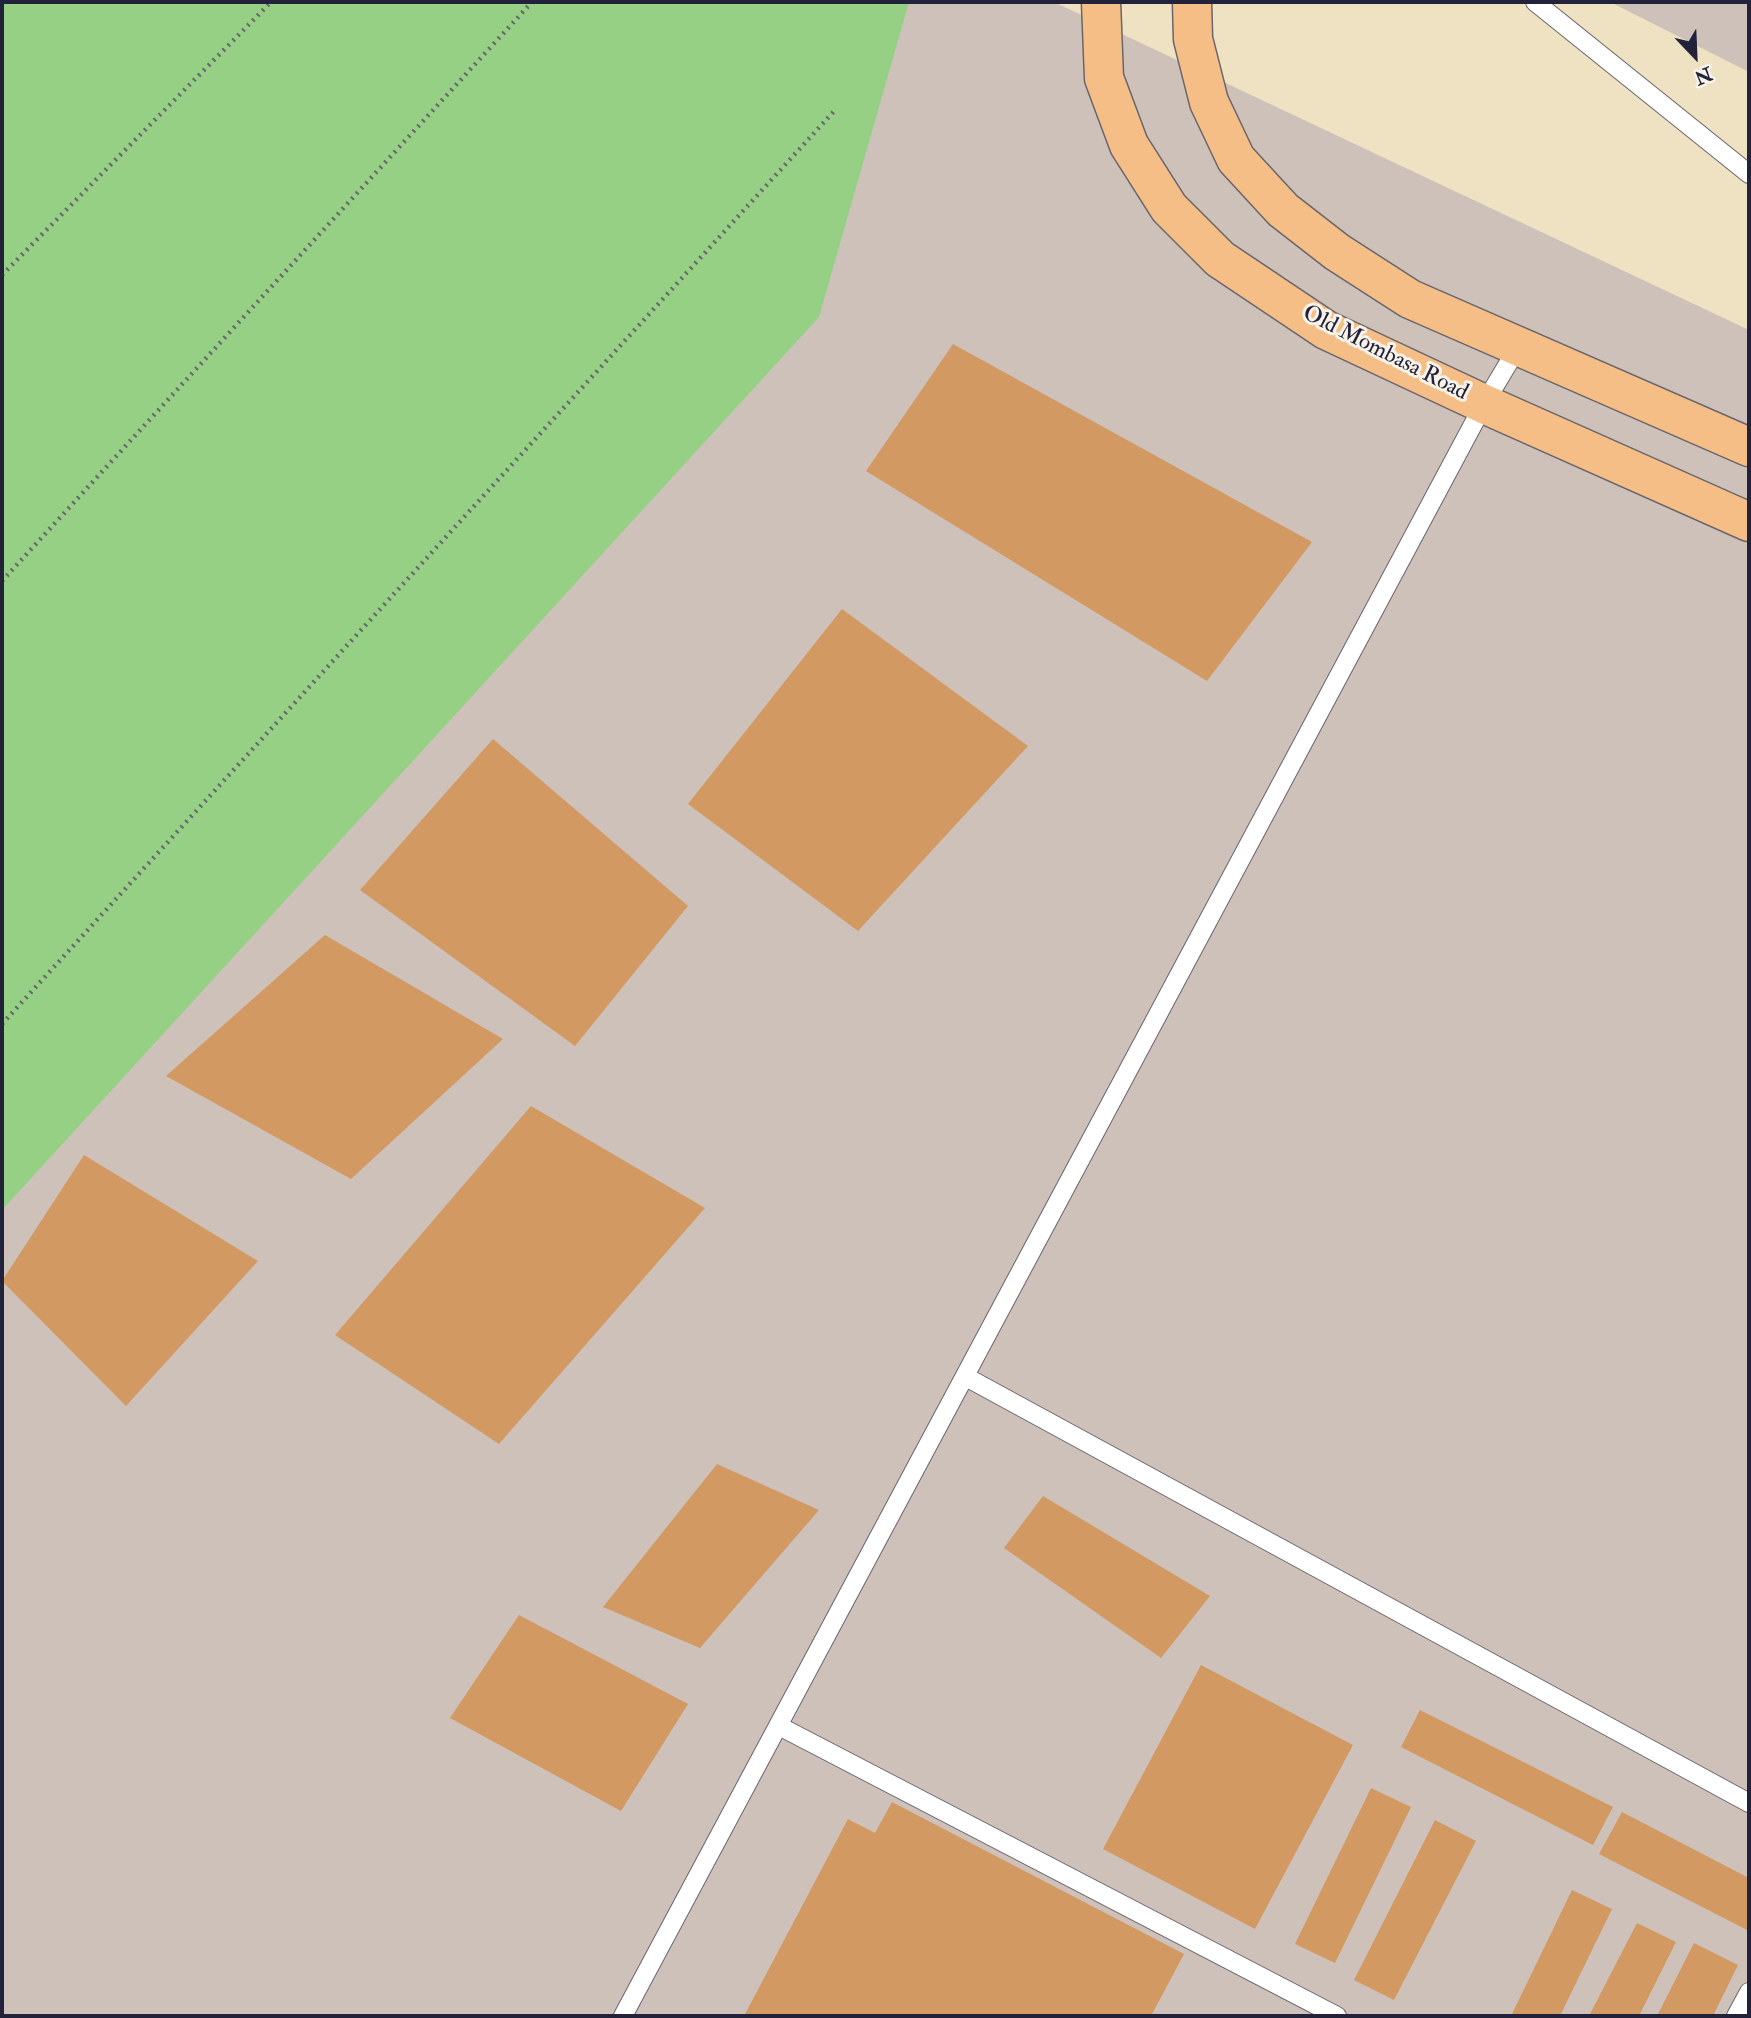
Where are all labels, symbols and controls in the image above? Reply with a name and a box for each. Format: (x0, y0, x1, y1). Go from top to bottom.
north arrow (1660, 21, 1730, 91)
text: N (1691, 61, 1716, 90)
street label: Old Mombasa Road (1298, 300, 1472, 408)

